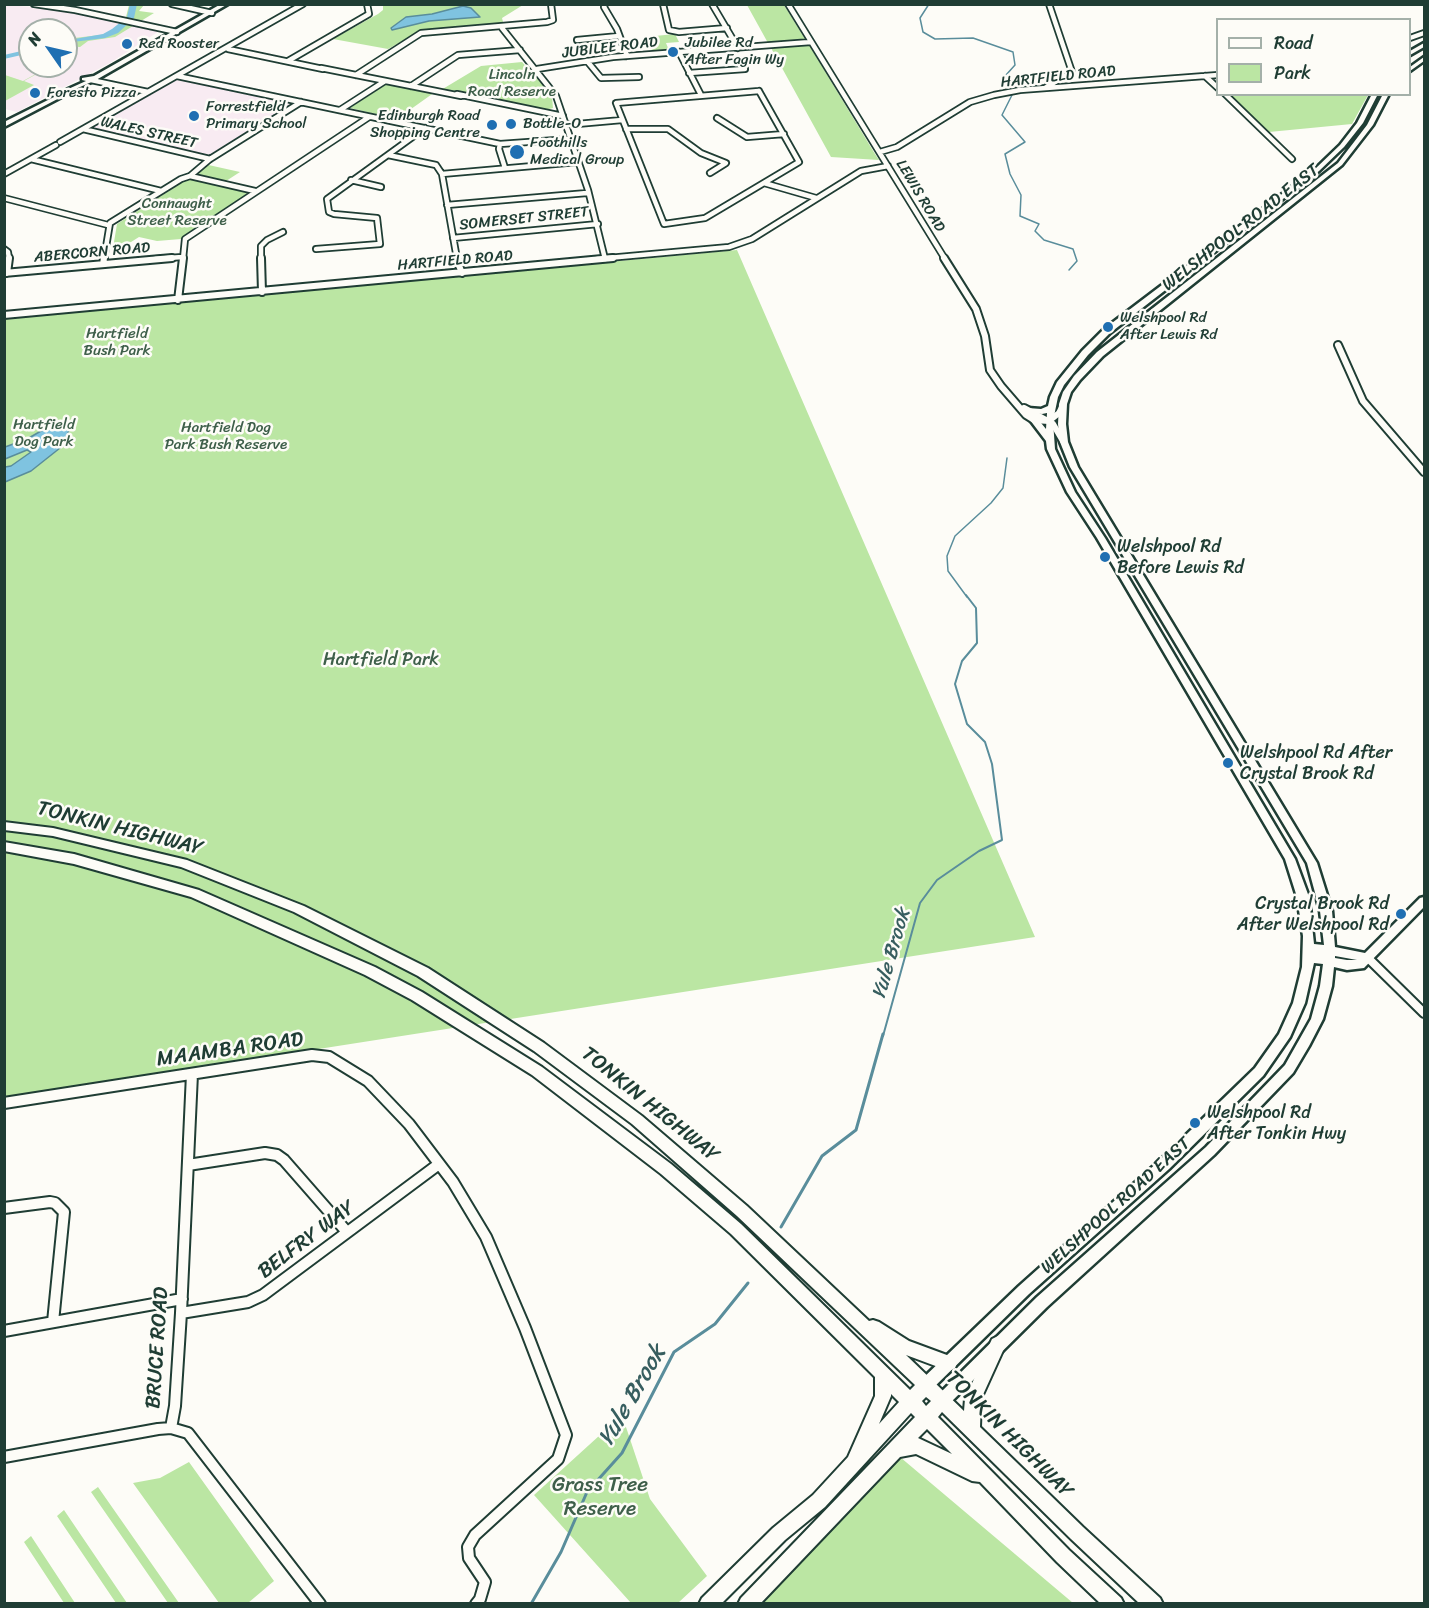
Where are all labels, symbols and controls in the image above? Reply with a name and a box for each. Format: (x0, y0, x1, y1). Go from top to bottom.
north arrow (18, 18, 78, 78)
legend (1216, 18, 1411, 96)
text: N (19, 26, 49, 51)
text: Road (1274, 27, 1313, 59)
street label: JUBILEE ROAD (561, 33, 659, 63)
place label: Jubilee Rd After Fagin Wy (685, 34, 784, 69)
place label: Red Rooster (139, 35, 219, 53)
marker: Red Rooster (120, 37, 134, 51)
marker: Jubilee Rd After Fagin Wy (666, 45, 680, 59)
text: Park (1274, 57, 1311, 89)
street label: HARTFIELD ROAD (1000, 62, 1116, 92)
park label: Lincoln Road Reserve (468, 66, 556, 101)
place label: Foresto Pizza (47, 84, 136, 102)
marker: Foresto Pizza (28, 86, 42, 100)
place label: Forrestfield Primary School (206, 98, 307, 133)
place label: Edinburgh Road Shopping Centre (370, 107, 480, 142)
marker: Forrestfield Primary School (187, 109, 201, 123)
street label: WALES STREET (99, 113, 199, 153)
place label: Bottle-O (523, 115, 581, 133)
marker: Bottle-O (504, 117, 518, 131)
marker: Edinburgh Road Shopping Centre (485, 118, 499, 132)
place label: Foothills Medical Group (530, 134, 624, 169)
marker: Foothills Medical Group (508, 143, 526, 161)
street label: LEWIS ROAD (891, 157, 949, 235)
street label: WELSHPOOL ROAD EAST (1158, 160, 1324, 296)
park label: Connaught Street Reserve (127, 195, 227, 230)
street label: SOMERSET STREET (458, 203, 590, 235)
street label: ABERCORN ROAD (33, 239, 151, 267)
street label: HARTFIELD ROAD (397, 247, 513, 275)
place label: Welshpool Rd After Lewis Rd (1120, 309, 1217, 344)
marker: Welshpool Rd After Lewis Rd (1101, 320, 1115, 334)
park label: Hartfield Bush Park (84, 325, 150, 360)
park label: Hartfield Dog Park (13, 416, 75, 451)
park label: Hartfield Dog Park Bush Reserve (165, 419, 287, 454)
place label: Welshpool Rd Before Lewis Rd (1117, 536, 1244, 578)
marker: Welshpool Rd Before Lewis Rd (1098, 550, 1112, 564)
park label: Hartfield Park (323, 649, 439, 671)
place label: Welshpool Rd After Crystal Brook Rd (1240, 742, 1392, 784)
marker: Welshpool Rd After Crystal Brook Rd (1221, 756, 1235, 770)
street label: TONKIN HIGHWAY (34, 796, 206, 862)
place label: Crystal Brook Rd After Welshpool Rd (1237, 893, 1389, 936)
water label: Yule Brook (868, 906, 916, 1002)
marker: Crystal Brook Rd After Welshpool Rd (1394, 907, 1408, 921)
street label: MAAMBA ROAD (155, 1027, 305, 1073)
street label: TONKIN HIGHWAY (576, 1042, 724, 1168)
place label: Welshpool Rd After Tonkin Hwy (1207, 1102, 1346, 1144)
marker: Welshpool Rd After Tonkin Hwy (1188, 1116, 1202, 1130)
street label: WELSHPOOL ROAD EAST (1037, 1133, 1195, 1279)
street label: BELFRY WAY (254, 1195, 360, 1285)
street label: BRUCE ROAD (141, 1286, 175, 1410)
water label: Yule Brook (593, 1341, 673, 1451)
street label: TONKIN HIGHWAY (940, 1366, 1078, 1504)
park label: Grass Tree Reserve (552, 1473, 648, 1523)

